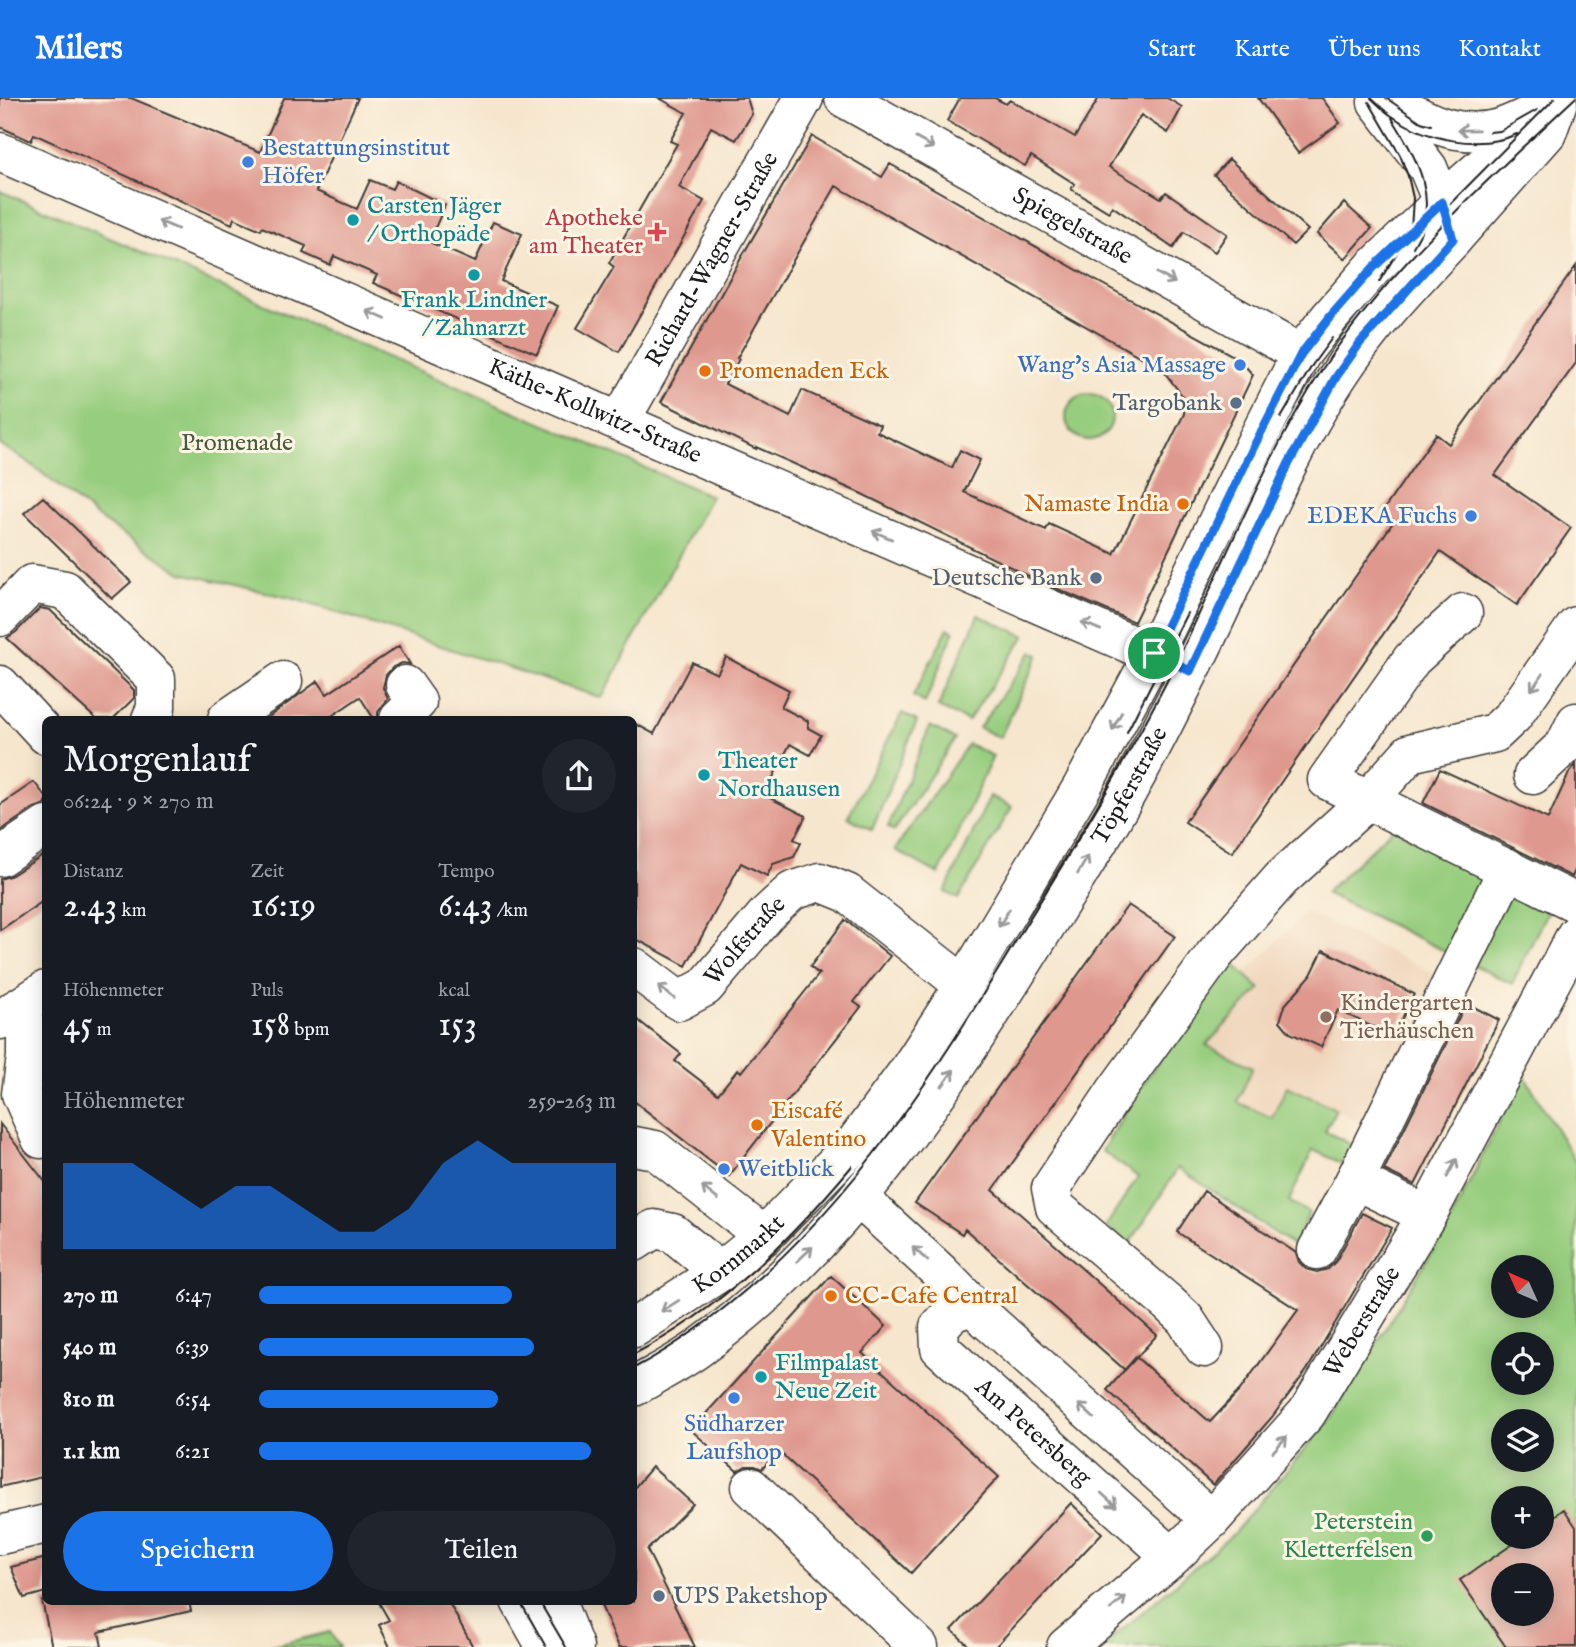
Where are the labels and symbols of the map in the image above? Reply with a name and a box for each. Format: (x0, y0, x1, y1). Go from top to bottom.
one-way arrow (1457, 124, 1480, 137)
place label: Bestattungsinstitut Höfer (262, 133, 450, 192)
one-way arrow (914, 136, 934, 150)
street label: Richard-Wagner-Straße (639, 146, 786, 372)
marker: Bestattungsinstitut Höfer (240, 154, 256, 170)
street label: Spiegelstraße (1007, 180, 1138, 272)
place label: Carsten Jäger / Orthopäde (367, 191, 502, 250)
place label: Apotheke am Theater (529, 203, 643, 262)
marker: Carsten Jäger / Orthopäde (345, 212, 361, 228)
one-way arrow (157, 217, 179, 230)
marker: Apotheke am Theater (649, 224, 665, 240)
marker: Frank Lindner / Zahnarzt (466, 267, 482, 283)
one-way arrow (1155, 272, 1176, 285)
place label: Frank Lindner / Zahnarzt (401, 285, 548, 344)
one-way arrow (366, 308, 387, 321)
place label: Wang's Asia Massage (1017, 350, 1226, 381)
street label: Käthe-Kollwitz-Straße (484, 351, 706, 471)
place label: Promenaden Eck (719, 356, 889, 387)
marker: Wang's Asia Massage (1232, 357, 1248, 373)
marker: Promenaden Eck (697, 363, 713, 379)
place label: Targobank (1112, 388, 1222, 419)
marker: Targobank (1228, 395, 1244, 411)
park label: Promenade (181, 428, 293, 459)
place label: Namaste India (1024, 489, 1170, 520)
marker: Namaste India (1175, 496, 1191, 512)
place label: EDEKA Fuchs (1307, 501, 1457, 532)
marker: EDEKA Fuchs (1463, 508, 1479, 524)
one-way arrow (872, 528, 894, 541)
place label: Deutsche Bank (931, 563, 1082, 594)
marker: Deutsche Bank (1088, 570, 1104, 586)
one-way arrow (1081, 619, 1102, 632)
pin (1124, 623, 1184, 683)
one-way arrow (1530, 672, 1544, 691)
one-way arrow (1110, 710, 1123, 731)
street label: Töpferstraße (1084, 722, 1175, 851)
place label: Theater Nordhausen (718, 746, 841, 805)
marker: Theater Nordhausen (696, 767, 712, 783)
one-way arrow (1077, 856, 1091, 876)
street label: Wolfstraße (697, 889, 792, 992)
one-way arrow (996, 908, 1010, 928)
one-way arrow (658, 984, 676, 999)
place label: Kindergarten Tierhäuschen (1340, 988, 1475, 1047)
marker: Kindergarten Tierhäuschen (1318, 1009, 1334, 1025)
one-way arrow (941, 1069, 956, 1088)
place label: Eiscafé Valentino (770, 1096, 866, 1155)
marker: Eiscafé Valentino (749, 1117, 765, 1133)
place label: Weitblick (738, 1154, 834, 1185)
one-way arrow (1445, 1159, 1459, 1179)
marker: Weitblick (716, 1161, 732, 1177)
one-way arrow (702, 1185, 720, 1201)
street label: Kornmarkt (687, 1208, 792, 1301)
one-way arrow (797, 1246, 814, 1263)
one-way arrow (911, 1246, 929, 1262)
north arrow (1491, 1255, 1554, 1318)
street label: Weberstraße (1317, 1261, 1408, 1383)
place label: CC-Cafe Central (845, 1281, 1018, 1312)
marker: CC-Cafe Central (823, 1288, 839, 1304)
one-way arrow (660, 1299, 680, 1313)
place label: Filmpalast Neue Zeit (775, 1348, 879, 1407)
marker: Filmpalast Neue Zeit (753, 1369, 769, 1385)
street label: Am Petersberg (968, 1371, 1099, 1493)
marker: Südharzer Laufshop (726, 1390, 742, 1406)
one-way arrow (1077, 1403, 1095, 1419)
place label: Südharzer Laufshop (684, 1409, 784, 1468)
one-way arrow (1272, 1435, 1288, 1453)
one-way arrow (1100, 1492, 1118, 1508)
place label: Peterstein Kletterfelsen (1283, 1507, 1413, 1566)
marker: Peterstein Kletterfelsen (1419, 1528, 1435, 1544)
place label: UPS Paketshop (673, 1581, 828, 1612)
marker: UPS Paketshop (651, 1588, 667, 1604)
one-way arrow (1109, 1595, 1127, 1611)

